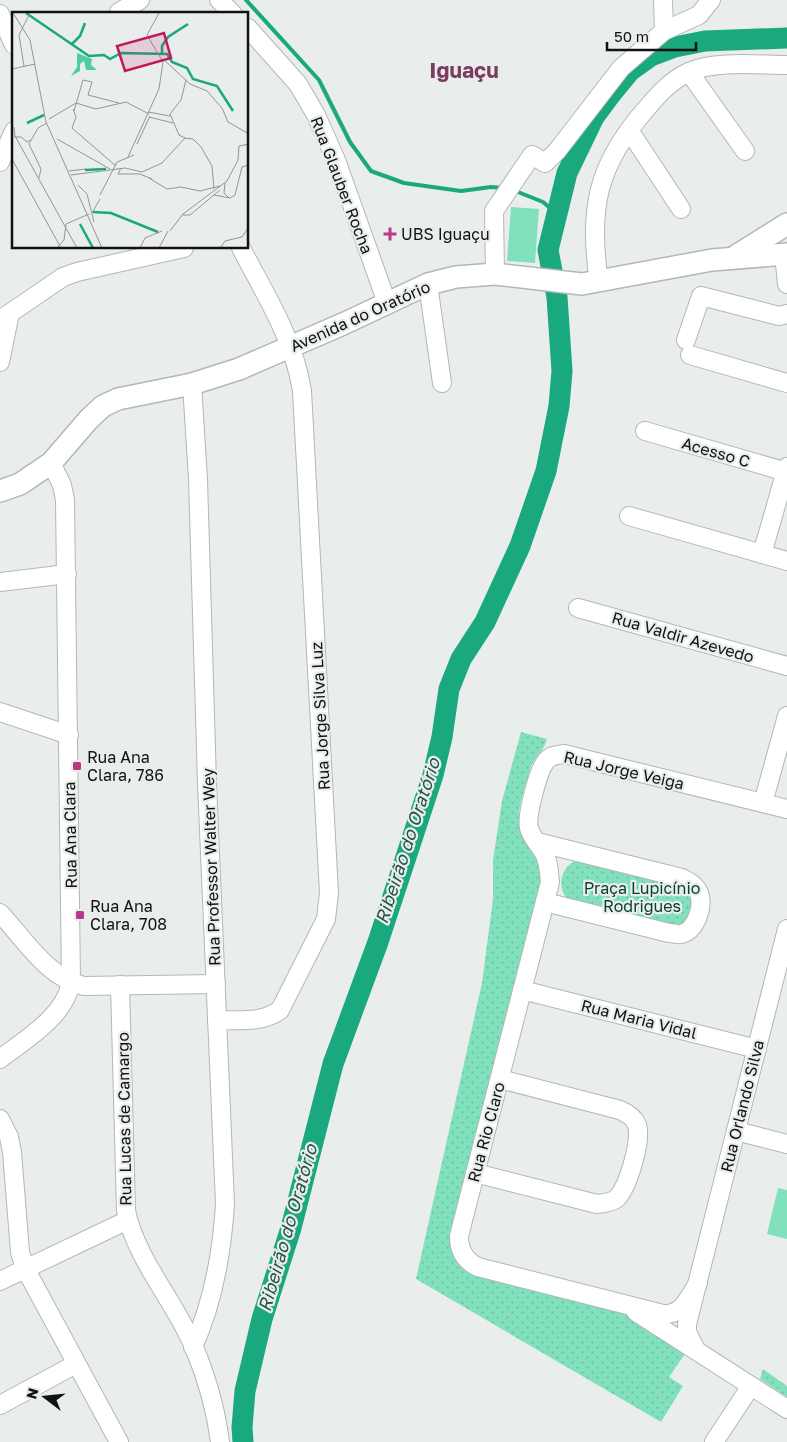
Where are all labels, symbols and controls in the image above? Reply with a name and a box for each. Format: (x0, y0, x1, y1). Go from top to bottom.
inset map (12, 12, 249, 249)
scale bar (607, 20, 696, 52)
text: 50 m (614, 27, 649, 45)
district label: Iguaçu (429, 57, 499, 83)
street label: Rua Glauber Rocha (307, 113, 377, 257)
place label: UBS Iguaçu (401, 224, 490, 244)
marker: UBS Iguaçu (383, 227, 397, 241)
street label: Avenida do Oratório (287, 276, 433, 356)
street label: Acesso C (680, 433, 753, 471)
street label: Rua Valdir Azevedo (610, 607, 756, 667)
street label: Rua Jorge Silva Luz (306, 641, 334, 791)
street label: Rua Jorge Veiga (562, 746, 686, 794)
place label: Rua Ana Clara, 786 (87, 747, 164, 785)
water label: Ribeirão do Oratório (370, 754, 445, 926)
marker: Rua Ana Clara, 786 (71, 760, 83, 772)
street label: Rua Professor Walter Wey (198, 768, 224, 966)
street label: Rua Ana Clara (59, 781, 81, 889)
park label: Praça Lupicínio Rodrigues (584, 878, 700, 916)
place label: Rua Ana Clara, 708 (90, 896, 167, 934)
marker: Rua Ana Clara, 708 (74, 909, 86, 921)
street label: Rua Maria Vidal (579, 995, 699, 1043)
street label: Rua Lucas de Camargo (112, 1032, 136, 1206)
street label: Rua Orlando Silva (716, 1038, 768, 1174)
street label: Rua Rio Claro (463, 1080, 509, 1184)
water label: Ribeirão do Oratório (253, 1140, 322, 1314)
north arrow (20, 1372, 70, 1422)
text: N (22, 1386, 42, 1401)

